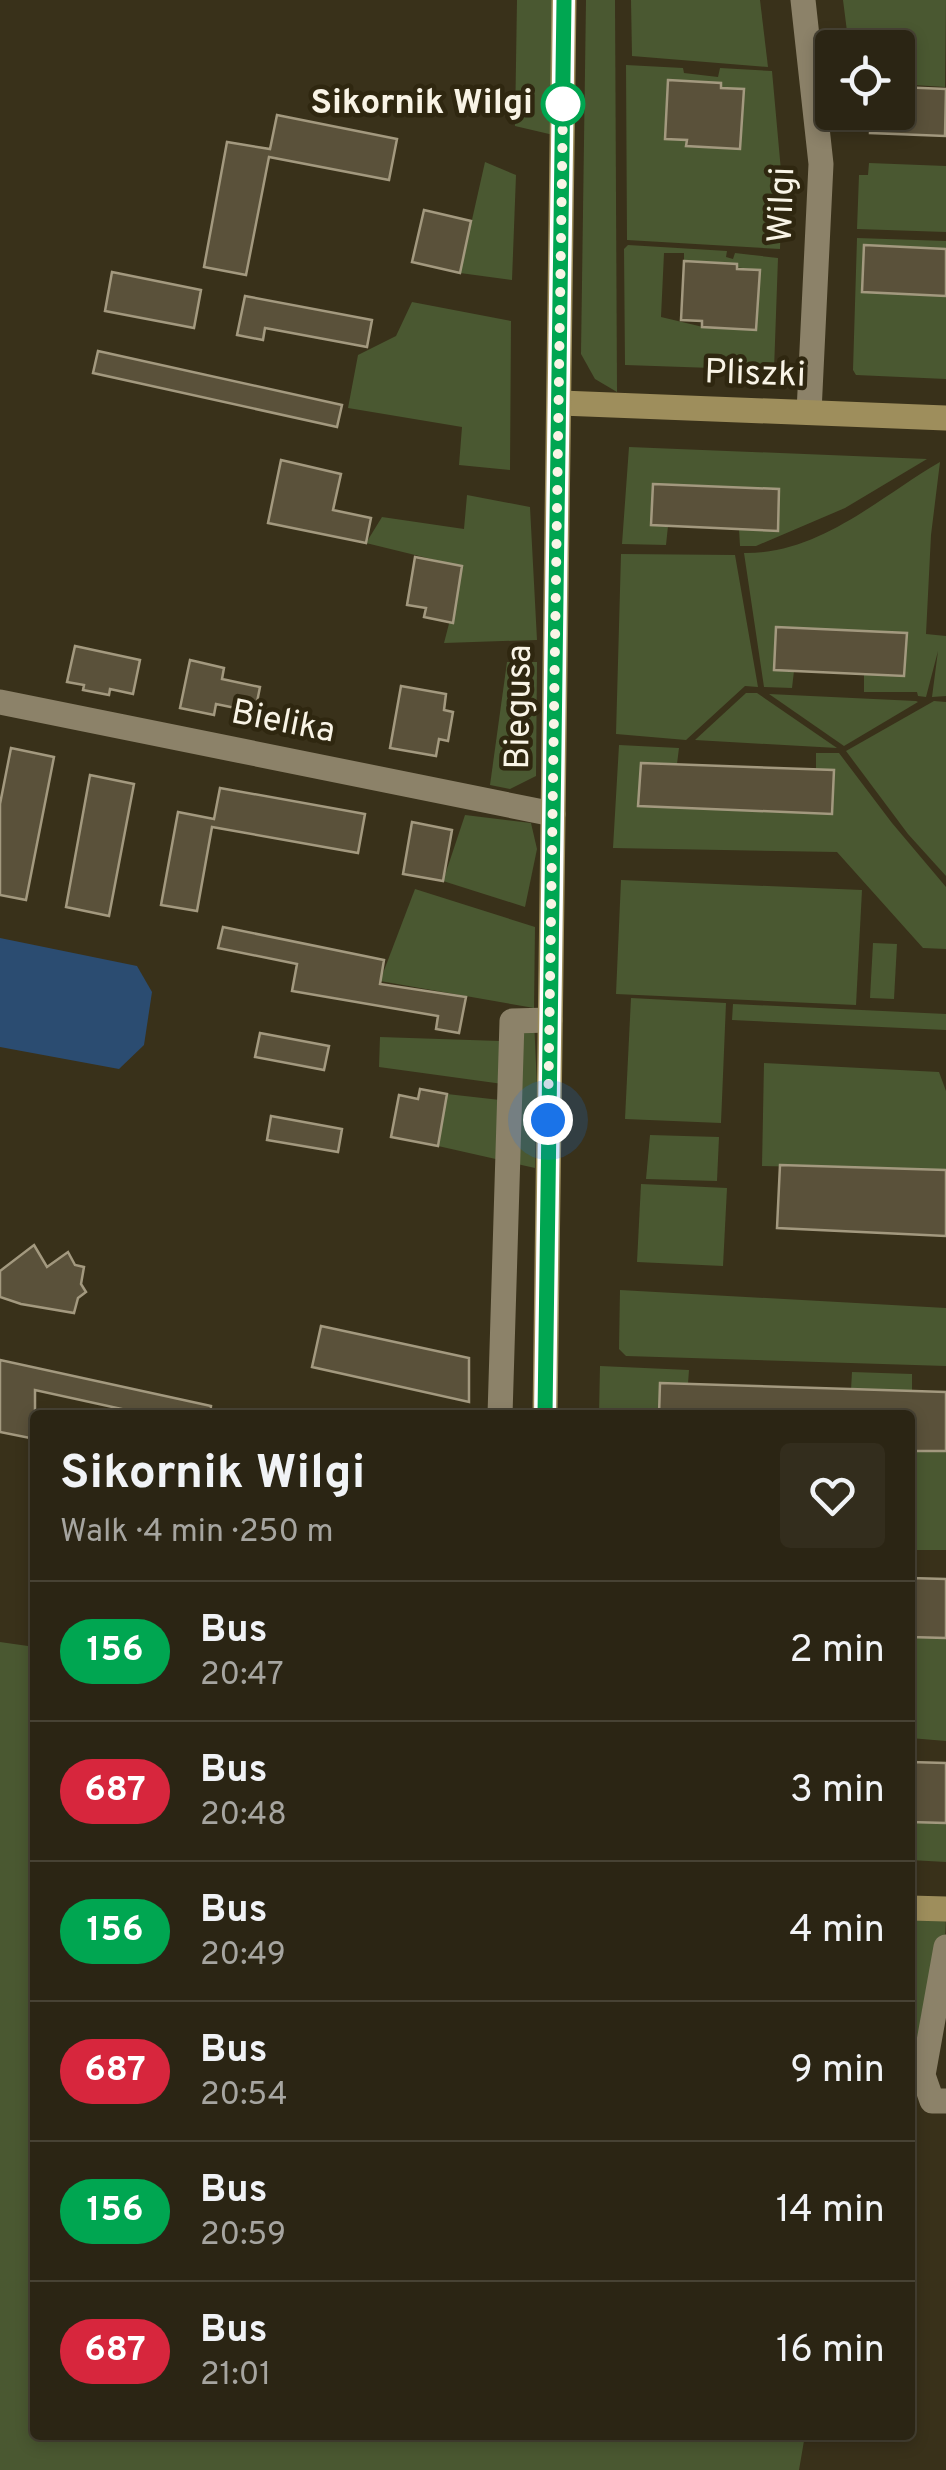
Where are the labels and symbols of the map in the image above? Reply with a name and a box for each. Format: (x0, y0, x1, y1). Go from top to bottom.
place label: Sikornik Wilgi (310, 82, 533, 126)
marker: Sikornik Wilgi (542, 83, 584, 125)
street label: Wilgi (760, 166, 806, 244)
street label: Pliszki (704, 351, 806, 399)
street label: Biegusa (497, 644, 543, 770)
street label: Bielika (227, 691, 339, 755)
your location (523, 1095, 573, 1145)

